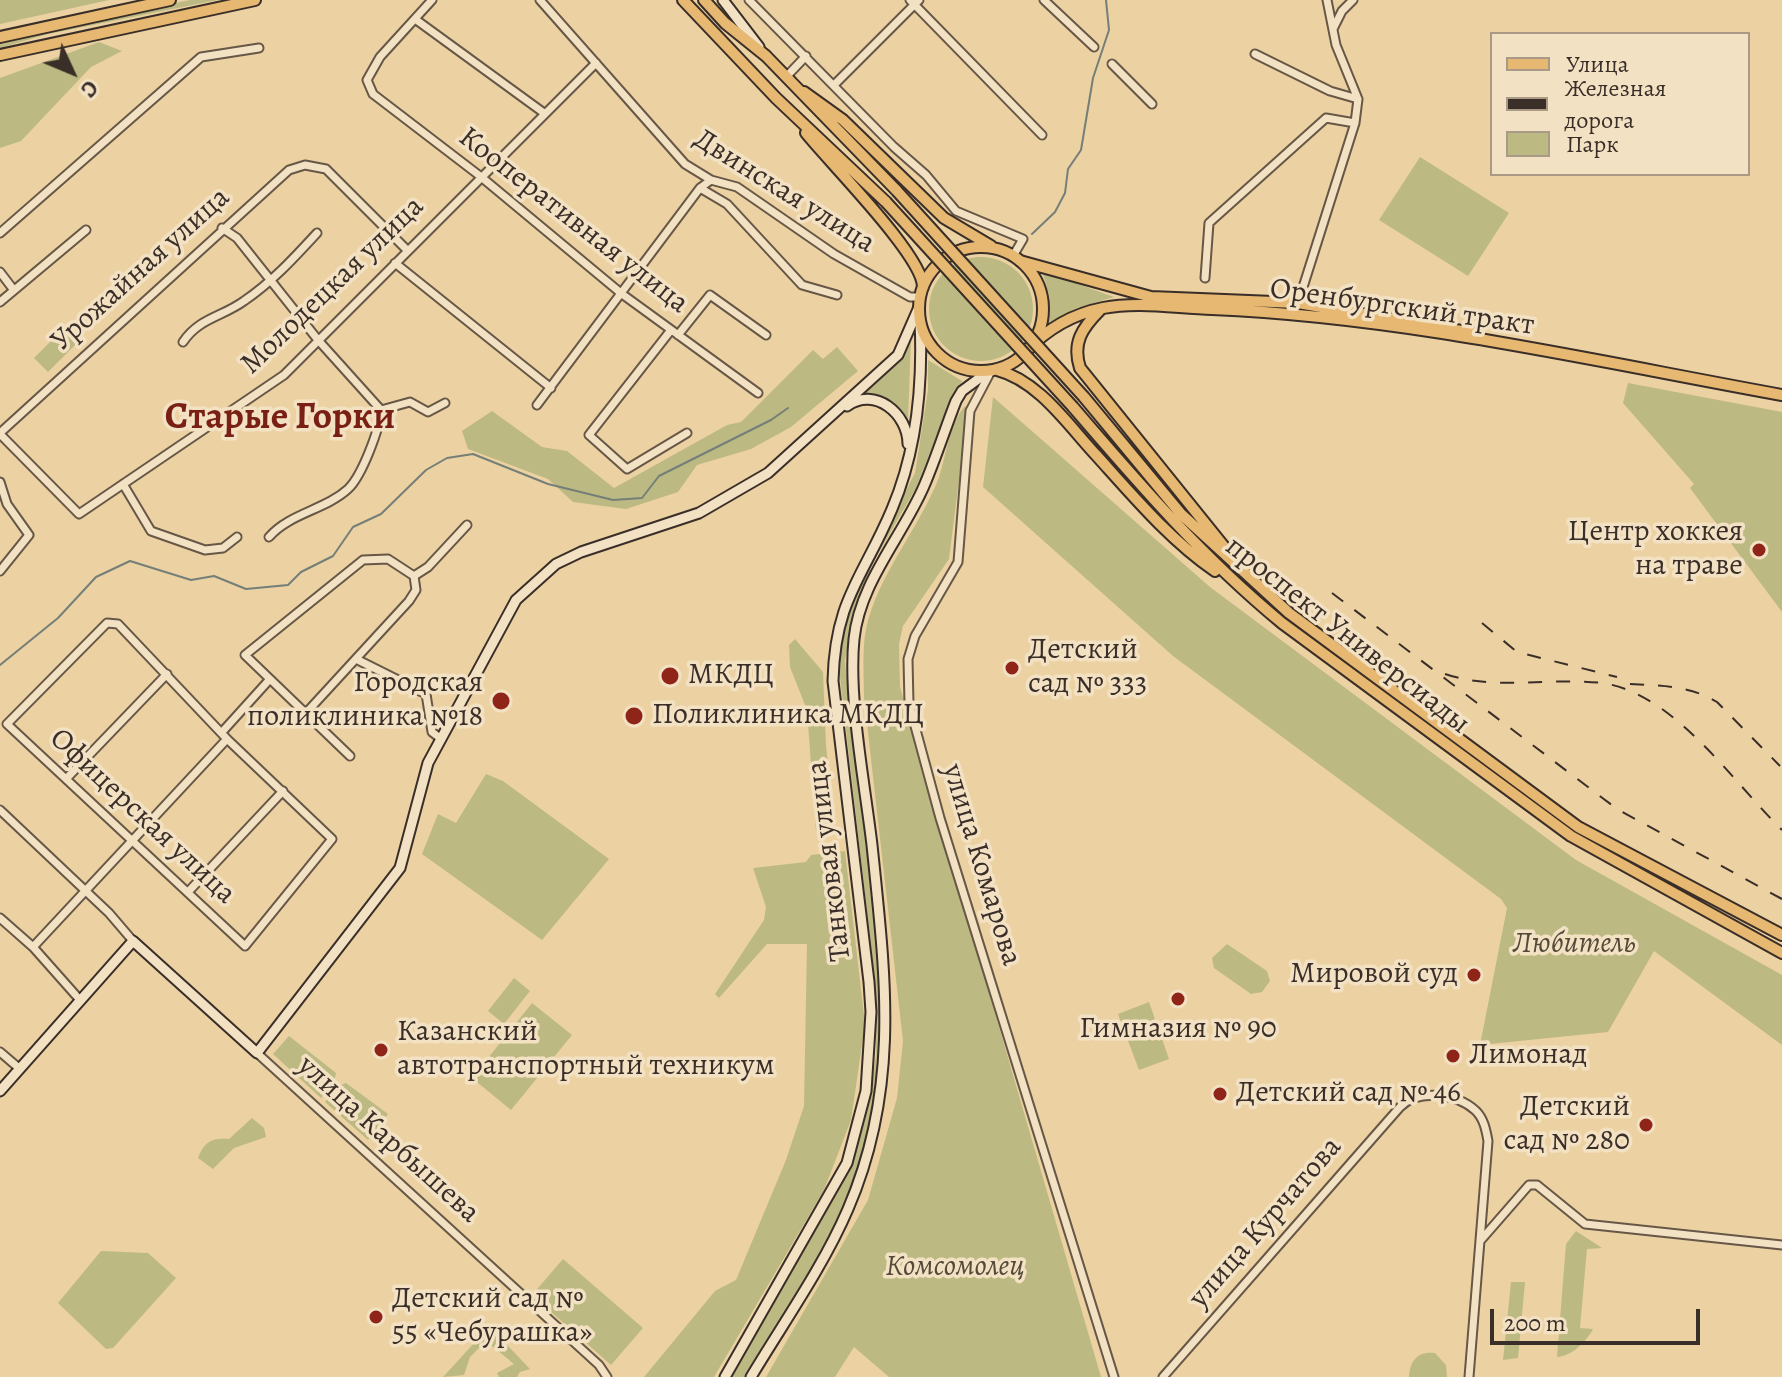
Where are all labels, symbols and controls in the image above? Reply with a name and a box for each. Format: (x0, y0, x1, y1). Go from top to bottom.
north arrow (32, 32, 112, 112)
legend (1490, 32, 1750, 176)
text: Улица (1566, 48, 1629, 80)
text: Железная дорога (1564, 72, 1666, 136)
text: С (74, 73, 105, 104)
street label: Кооперативная улица (451, 120, 695, 322)
street label: Двинская улица (687, 122, 881, 262)
text: Парк (1566, 128, 1619, 160)
street label: Урожайная улица (44, 180, 238, 360)
street label: Молодецкая улица (234, 189, 432, 383)
street label: Оренбургский тракт (1268, 272, 1536, 344)
district label: Старые Горки (165, 396, 395, 442)
place label: Центр хоккея на траве (1568, 515, 1743, 586)
street label: проспект Универсиады (1217, 529, 1477, 743)
marker: Центр хоккея на траве (1750, 541, 1768, 559)
place label: Детский сад № 333 (1028, 633, 1147, 704)
place label: МКДЦ (688, 658, 774, 694)
marker: Детский сад № 333 (1003, 659, 1021, 677)
marker: МКДЦ (659, 665, 681, 687)
place label: Городская поликлиника №18 (247, 666, 483, 736)
marker: Городская поликлиника №18 (490, 690, 512, 712)
place label: Поликлиника МКДЦ (652, 698, 924, 734)
marker: Поликлиника МКДЦ (623, 705, 645, 727)
street label: Офицерская улица (41, 721, 243, 913)
street label: Танковая улица (800, 759, 860, 963)
street label: улица Комарова (933, 760, 1029, 970)
park label: Любитель (1512, 927, 1636, 963)
place label: Мировой суд (1290, 957, 1458, 993)
marker: Мировой суд (1465, 966, 1483, 984)
marker: Гимназия № 90 (1169, 990, 1187, 1008)
place label: Гимназия № 90 (1079, 1012, 1277, 1048)
place label: Казанский автотранспортный техникум (397, 1015, 775, 1086)
place label: Лимонад (1469, 1038, 1587, 1074)
marker: Казанский автотранспортный техникум (372, 1041, 390, 1059)
marker: Лимонад (1444, 1047, 1462, 1065)
street label: улица Карбышева (289, 1049, 487, 1231)
place label: Детский сад № 46 (1236, 1076, 1461, 1112)
marker: Детский сад № 46 (1211, 1085, 1229, 1103)
place label: Детский сад № 280 (1504, 1090, 1630, 1160)
marker: Детский сад № 280 (1637, 1116, 1655, 1134)
street label: улица Курчатова (1182, 1130, 1350, 1316)
park label: Комсомолец (885, 1250, 1025, 1286)
place label: Детский сад № 55 «Чебурашка» (392, 1282, 592, 1352)
scale bar (1494, 1293, 1704, 1343)
text: 200 m (1504, 1307, 1566, 1339)
marker: Детский сад № 55 «Чебурашка» (367, 1308, 385, 1326)

